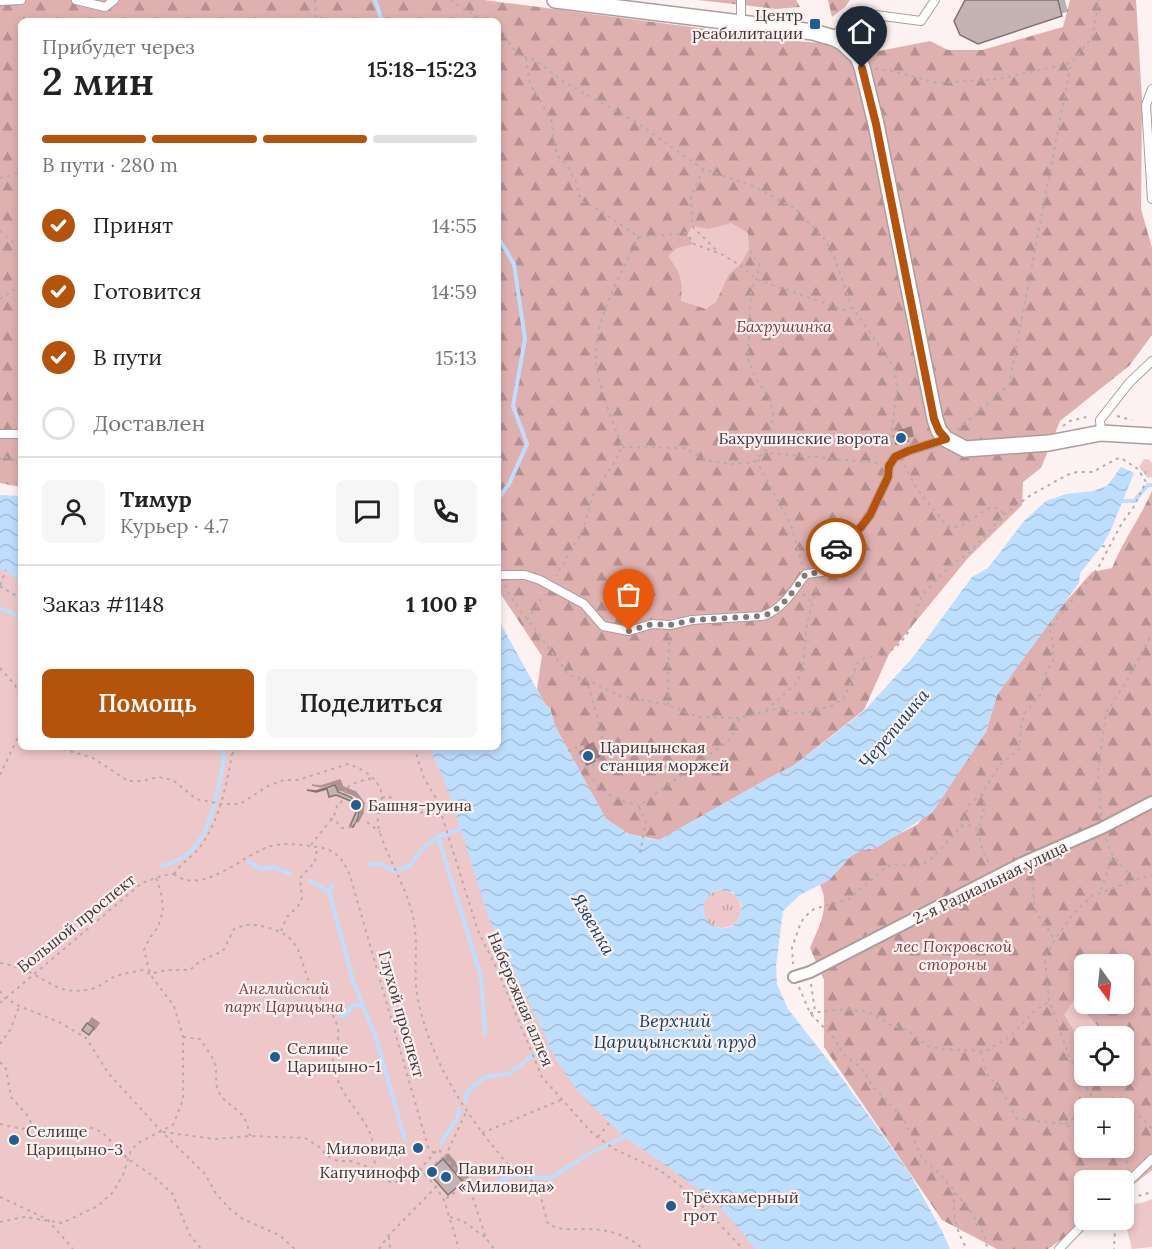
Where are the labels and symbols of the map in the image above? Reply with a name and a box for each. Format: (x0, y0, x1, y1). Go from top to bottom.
place label: Центр реабилитации (692, 5, 803, 43)
pin (836, 6, 887, 68)
marker: Центр реабилитации (808, 17, 822, 31)
park label: Бахрушинка (736, 316, 832, 336)
place label: Бахрушинские ворота (718, 428, 889, 448)
marker: Бахрушинские ворота (894, 431, 908, 445)
courier (806, 518, 866, 578)
pin (603, 569, 654, 631)
water label: Черепишка (853, 684, 934, 773)
place label: Царицынская станция моржей (600, 737, 729, 775)
marker: Царицынская станция моржей (581, 749, 595, 763)
place label: Башня-руина (368, 795, 472, 815)
marker: Башня-руина (349, 798, 363, 812)
street label: 2-я Радиальная улица (909, 836, 1071, 928)
street label: Большой проспект (13, 869, 139, 977)
water label: Язвенка (566, 889, 620, 959)
street label: Набережная аллея (484, 929, 558, 1069)
park label: лес Покровской стороны (893, 936, 1012, 974)
street label: Глухой проспект (374, 948, 430, 1080)
north arrow (1074, 954, 1134, 1014)
park label: Английский парк Царицына (224, 978, 344, 1016)
water label: Верхний Царицынский пруд (594, 1009, 757, 1053)
place label: Селище Царицыно-1 (287, 1038, 381, 1076)
marker: Селище Царицыно-1 (268, 1050, 282, 1064)
place label: Селище Царицыно-3 (26, 1121, 123, 1159)
marker: Селище Царицыно-3 (7, 1133, 21, 1147)
place label: Миловида (326, 1138, 406, 1158)
marker: Миловида (411, 1141, 425, 1155)
place label: Павильон «Миловида» (458, 1158, 555, 1196)
place label: Капучинофф (319, 1162, 420, 1182)
marker: Капучинофф (425, 1165, 439, 1179)
marker: Павильон «Миловида» (439, 1170, 453, 1184)
place label: Трёхкамерный грот (683, 1187, 799, 1225)
marker: Трёхкамерный грот (664, 1199, 678, 1213)

